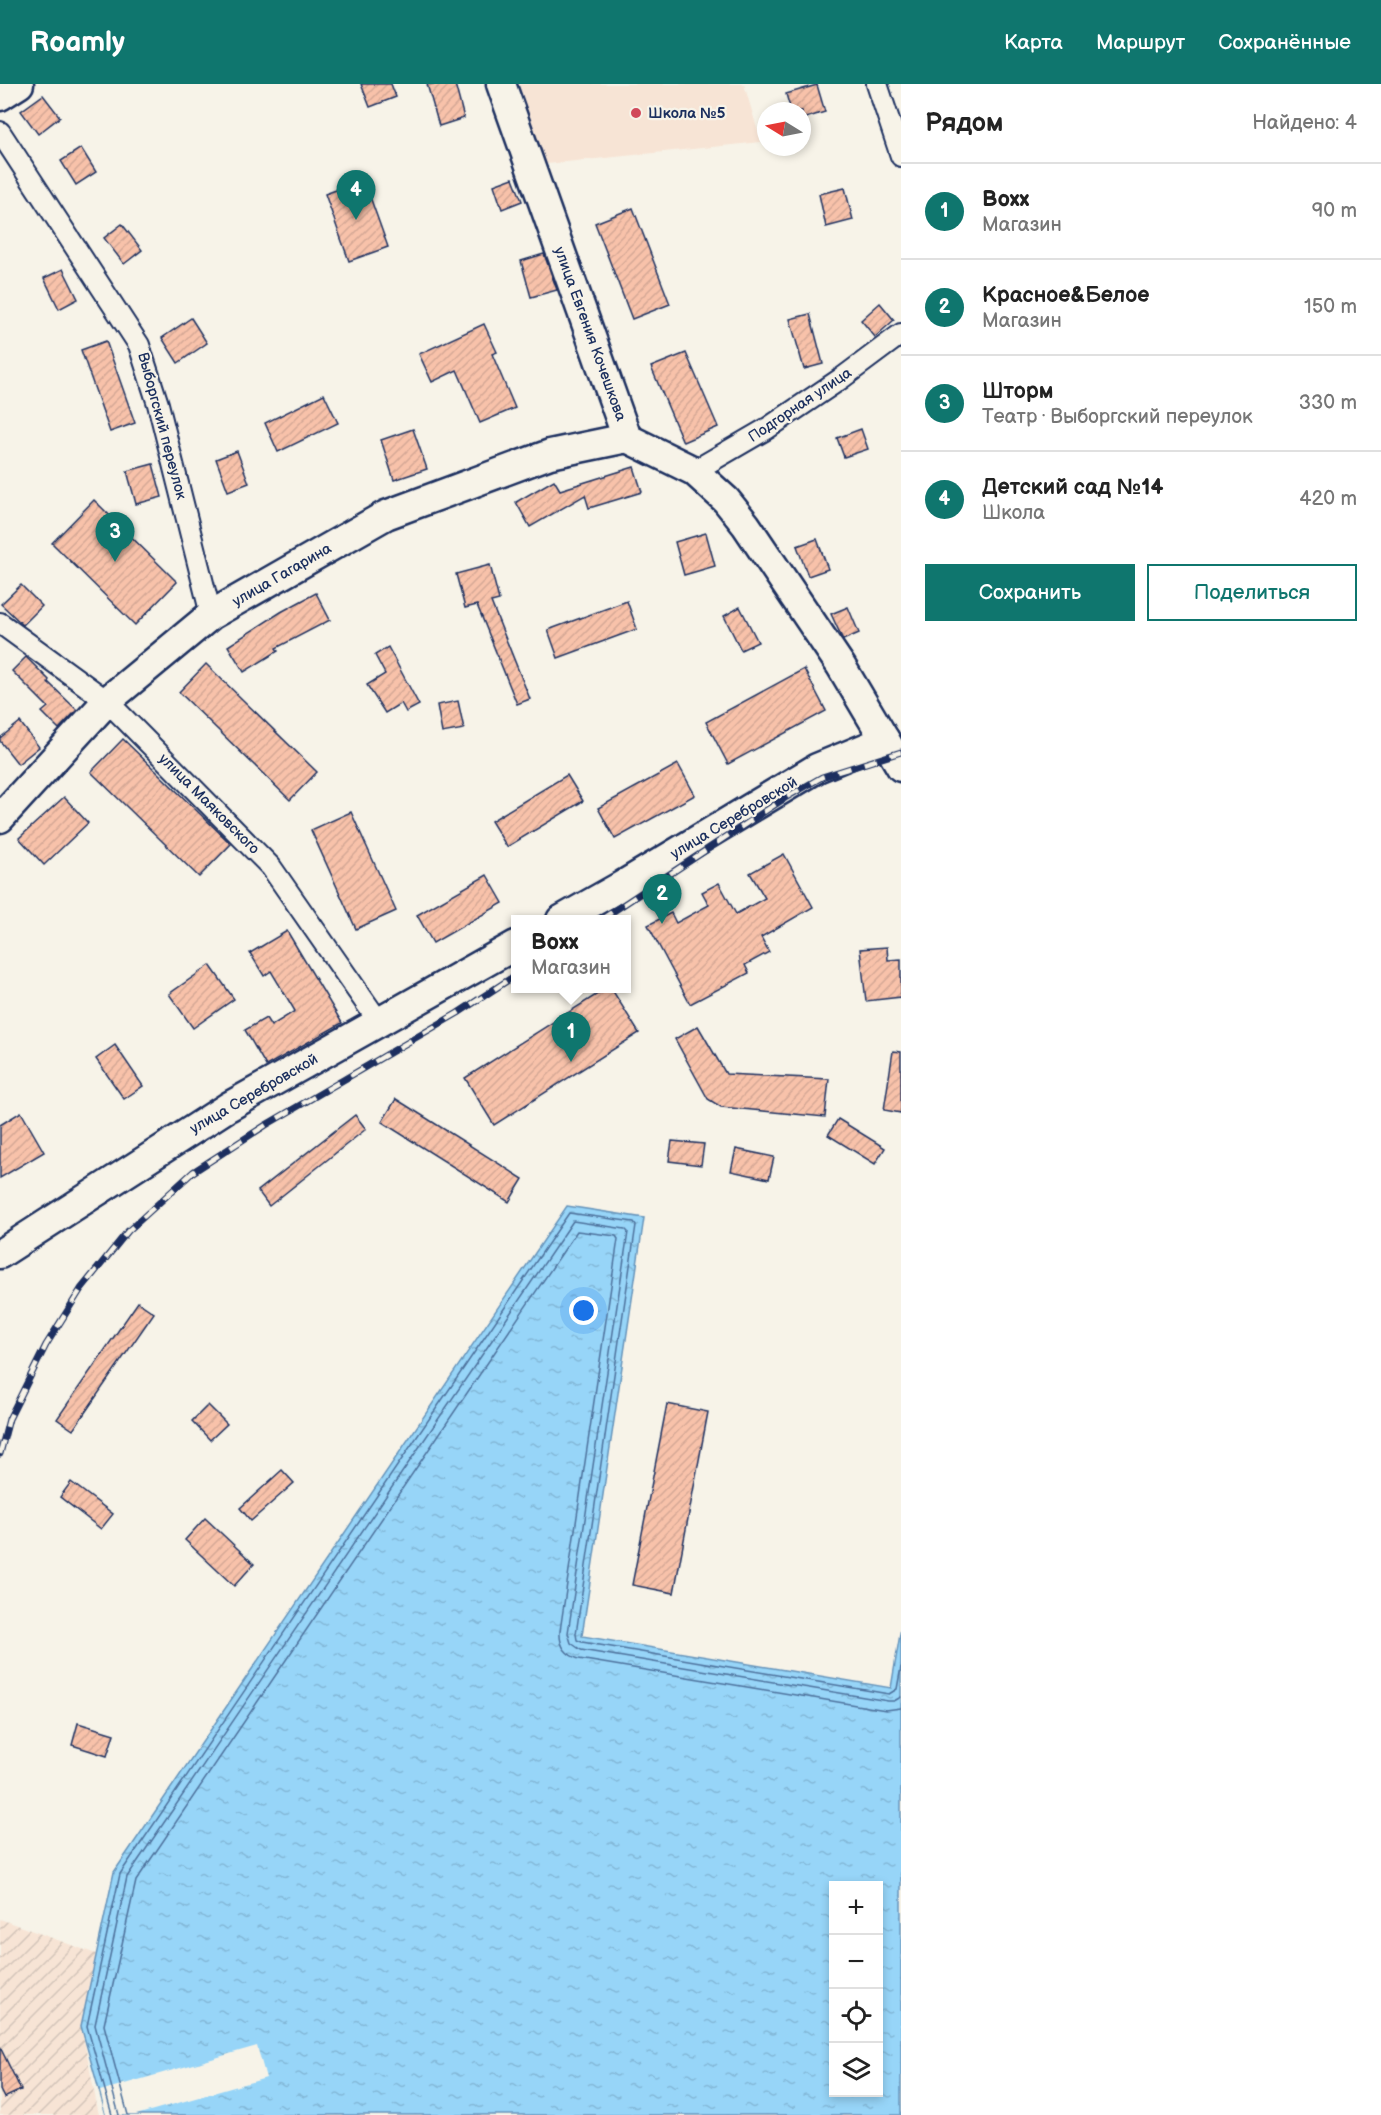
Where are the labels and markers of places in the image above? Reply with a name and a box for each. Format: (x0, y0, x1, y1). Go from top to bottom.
place label: Школа №5 (648, 104, 726, 123)
marker: Школа №5 (629, 106, 643, 120)
pin: 4 (336, 170, 376, 220)
pin: 3 (96, 512, 134, 562)
pin: 2 (642, 874, 682, 924)
pin: 1 (552, 1012, 590, 1062)

